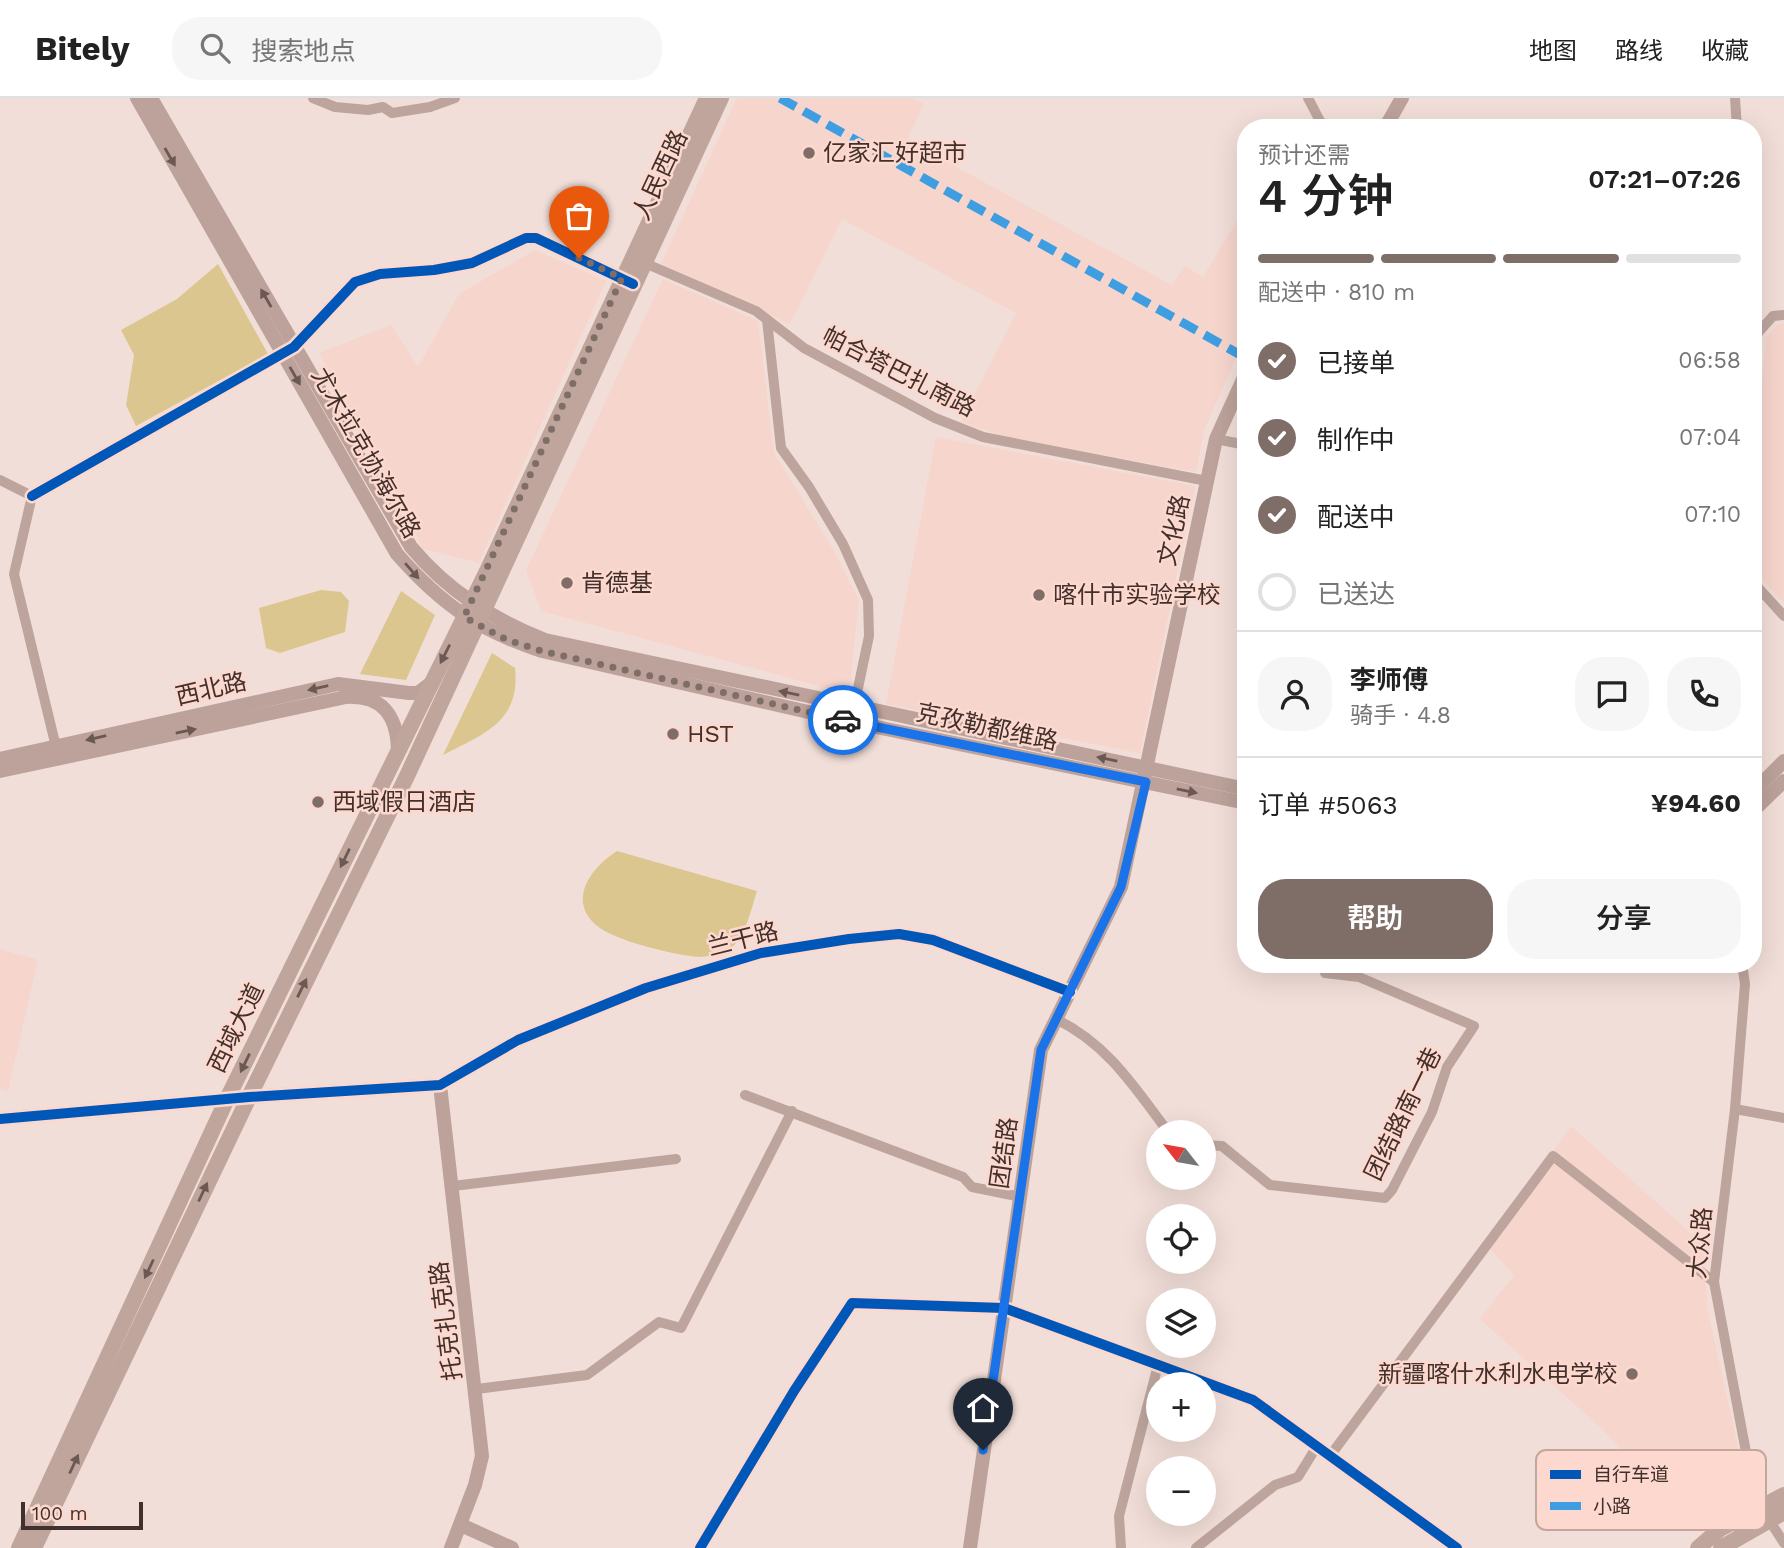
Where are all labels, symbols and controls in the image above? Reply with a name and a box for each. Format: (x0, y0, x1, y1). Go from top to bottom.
search box (172, 17, 662, 80)
text: Bitely (35, 29, 130, 68)
icon: search (196, 29, 234, 67)
text: 搜索地点 (252, 36, 356, 66)
text: 地图 (1529, 37, 1577, 65)
text: 路线 (1615, 37, 1663, 65)
text: 收藏 (1701, 37, 1749, 65)
street label: 人民西路 (627, 126, 693, 224)
place label: 亿家汇好超市 (823, 139, 967, 167)
text: 预计还需 (1258, 142, 1350, 169)
marker: 亿家汇好超市 (801, 145, 817, 161)
one-way arrow (164, 148, 177, 167)
text: 07:21–07:26 (1588, 164, 1741, 194)
text: 4 分钟 (1258, 169, 1393, 223)
pin (549, 186, 609, 258)
icon: bag (560, 197, 598, 235)
text: 配送中 · 810 m (1258, 279, 1415, 306)
one-way arrow (259, 288, 272, 307)
street label: 帕合塔巴扎南路 (818, 321, 980, 423)
icon: check (1258, 342, 1296, 380)
text: 06:58 (1678, 347, 1741, 374)
text: 已接单 (1317, 348, 1395, 378)
street label: 尤木拉克协海尔路 (306, 363, 426, 543)
one-way arrow (289, 367, 301, 386)
icon: check (1258, 419, 1296, 457)
text: 07:04 (1679, 424, 1741, 451)
text: 制作中 (1317, 425, 1395, 455)
street label: 文化路 (1153, 492, 1195, 568)
icon: check (1258, 496, 1296, 534)
text: 07:10 (1684, 501, 1741, 528)
text: 配送中 (1317, 502, 1395, 532)
one-way arrow (404, 562, 420, 580)
place label: 肯德基 (581, 569, 653, 597)
marker: 肯德基 (559, 575, 575, 591)
text: 已送达 (1317, 579, 1395, 609)
place label: 喀什市实验学校 (1053, 581, 1221, 609)
marker: 喀什市实验学校 (1031, 587, 1047, 603)
one-way arrow (440, 644, 451, 664)
button: person (1258, 657, 1332, 731)
button: chat (1575, 657, 1649, 731)
button: phone (1667, 657, 1741, 731)
text: 李师傅 (1350, 665, 1428, 695)
street label: 西北路 (173, 667, 249, 711)
one-way arrow (307, 683, 329, 694)
courier (808, 685, 878, 755)
one-way arrow (778, 687, 800, 698)
street label: 克孜勒都维路 (914, 698, 1060, 756)
icon: car (824, 701, 862, 739)
text: 骑手 · 4.8 (1350, 702, 1451, 729)
place label: HST (687, 720, 734, 748)
one-way arrow (176, 725, 198, 736)
marker: HST (665, 726, 681, 742)
one-way arrow (85, 732, 107, 743)
one-way arrow (1096, 753, 1118, 764)
one-way arrow (1176, 786, 1198, 797)
place label: 西域假日酒店 (332, 788, 476, 816)
text: ¥94.60 (1651, 788, 1741, 818)
text: 订单 #5063 (1258, 790, 1398, 820)
marker: 西域假日酒店 (310, 794, 326, 810)
one-way arrow (339, 848, 351, 868)
button: 帮助 (1258, 879, 1493, 959)
button: 分享 (1507, 879, 1741, 959)
street label: 兰干路 (705, 917, 781, 961)
one-way arrow (297, 978, 308, 998)
street label: 西域大道 (202, 979, 270, 1077)
street label: 团结路南一巷 (1359, 1043, 1447, 1185)
one-way arrow (239, 1053, 251, 1073)
street label: 团结路 (985, 1115, 1023, 1191)
north arrow (1146, 1120, 1216, 1190)
map controls (1146, 1120, 1216, 1526)
one-way arrow (198, 1182, 209, 1202)
button: locate (1146, 1204, 1216, 1274)
street label: 大众路 (1683, 1206, 1717, 1280)
one-way arrow (143, 1259, 154, 1279)
street label: 托克扎克路 (425, 1260, 467, 1382)
button: layers (1146, 1288, 1216, 1358)
place label: 新疆喀什水利水电学校 (1378, 1360, 1618, 1388)
marker: 新疆喀什水利水电学校 (1624, 1366, 1640, 1382)
button: + (1146, 1372, 1216, 1442)
pin (953, 1378, 1013, 1450)
icon: home (964, 1389, 1002, 1427)
legend (1536, 1450, 1766, 1530)
one-way arrow (68, 1454, 80, 1474)
button: − (1146, 1456, 1216, 1526)
text: 自行车道 (1593, 1463, 1669, 1486)
text: 小路 (1593, 1495, 1631, 1518)
scale bar (21, 1499, 144, 1531)
text: 100 m (32, 1502, 88, 1525)

